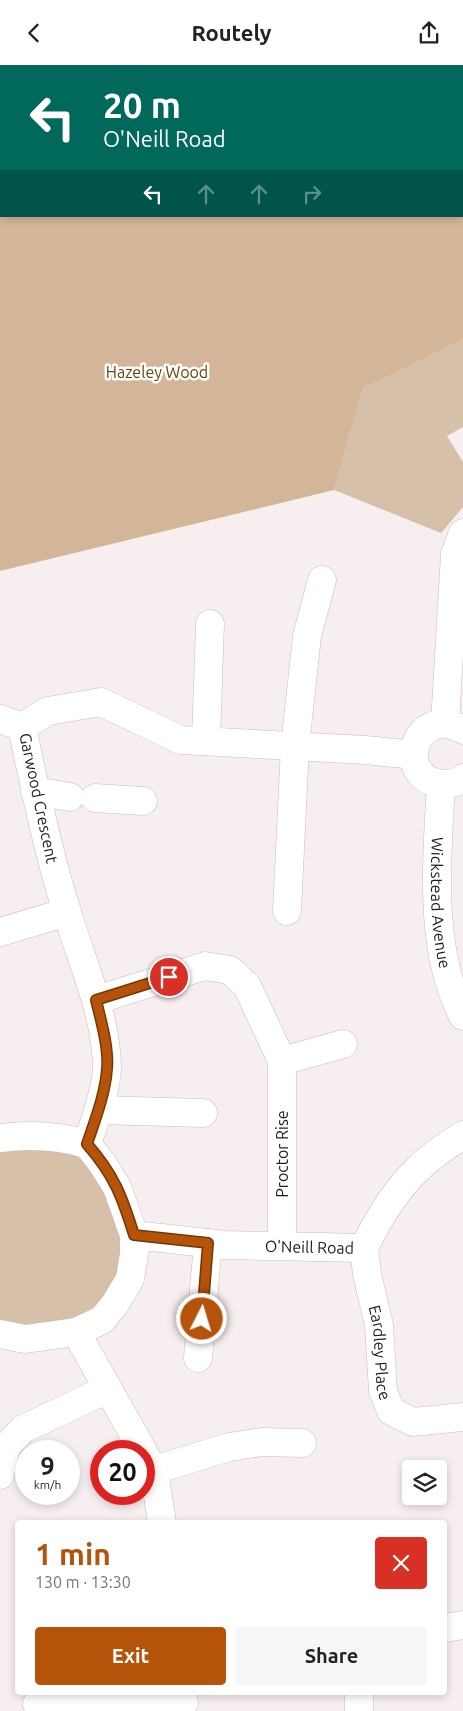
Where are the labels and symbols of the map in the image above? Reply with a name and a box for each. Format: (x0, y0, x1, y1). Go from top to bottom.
park label: Hazeley Wood (106, 363, 208, 381)
street label: Garwood Crescent (16, 731, 62, 865)
street label: Wickstead Avenue (428, 837, 454, 970)
pin (148, 956, 190, 998)
street label: Proctor Rise (273, 1110, 291, 1198)
street label: O'Neill Road (265, 1237, 354, 1257)
position arrow (175, 1292, 227, 1344)
street label: Eardley Place (366, 1303, 395, 1403)
speed limit sign: 20 (90, 1440, 155, 1505)

